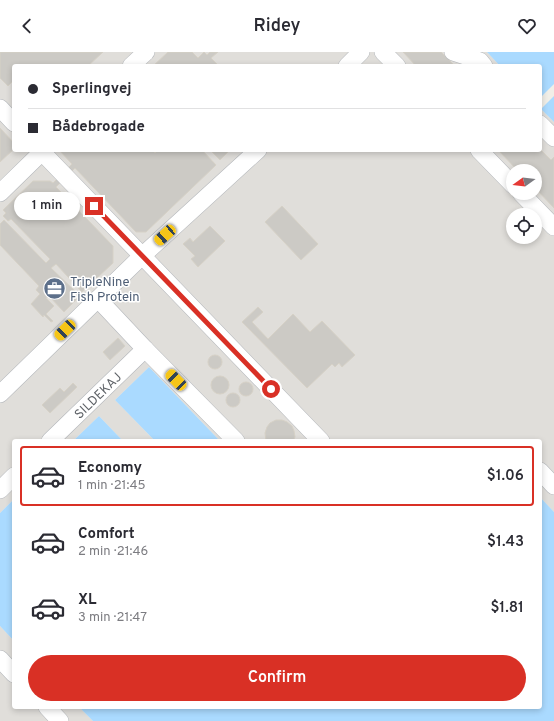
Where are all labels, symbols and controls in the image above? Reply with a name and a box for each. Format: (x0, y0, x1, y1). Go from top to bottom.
icon: back (16, 15, 38, 37)
text: Ridey (253, 15, 301, 38)
icon: heart (516, 15, 538, 37)
text: Sperlingvej (52, 80, 132, 99)
text: Bådebrogade (52, 118, 145, 137)
north arrow (506, 164, 542, 200)
map controls (506, 164, 542, 244)
callout: 1 min (14, 192, 80, 220)
route end (85, 197, 103, 215)
text: 1 min (32, 198, 62, 214)
button: locate (506, 208, 542, 244)
car (152, 223, 178, 247)
office icon: TripleNine Fish Protein (42, 275, 68, 301)
place label: TripleNine Fish Protein (70, 275, 140, 306)
car (52, 317, 78, 343)
car (163, 367, 189, 393)
street label: SILDEKAJ (72, 370, 126, 423)
route start (262, 380, 280, 398)
icon: car (30, 458, 66, 494)
text: Economy (78, 459, 142, 478)
text: $1.06 (487, 467, 524, 486)
text: 1 min · 21:45 (78, 478, 146, 494)
icon: car (30, 524, 66, 560)
text: Comfort (78, 525, 135, 544)
text: $1.43 (487, 533, 524, 552)
text: 2 min · 21:46 (78, 544, 148, 560)
icon: car (30, 590, 66, 626)
text: XL (78, 591, 96, 610)
text: $1.81 (490, 599, 524, 618)
text: 3 min · 21:47 (78, 610, 147, 626)
button: Confirm (28, 655, 526, 701)

